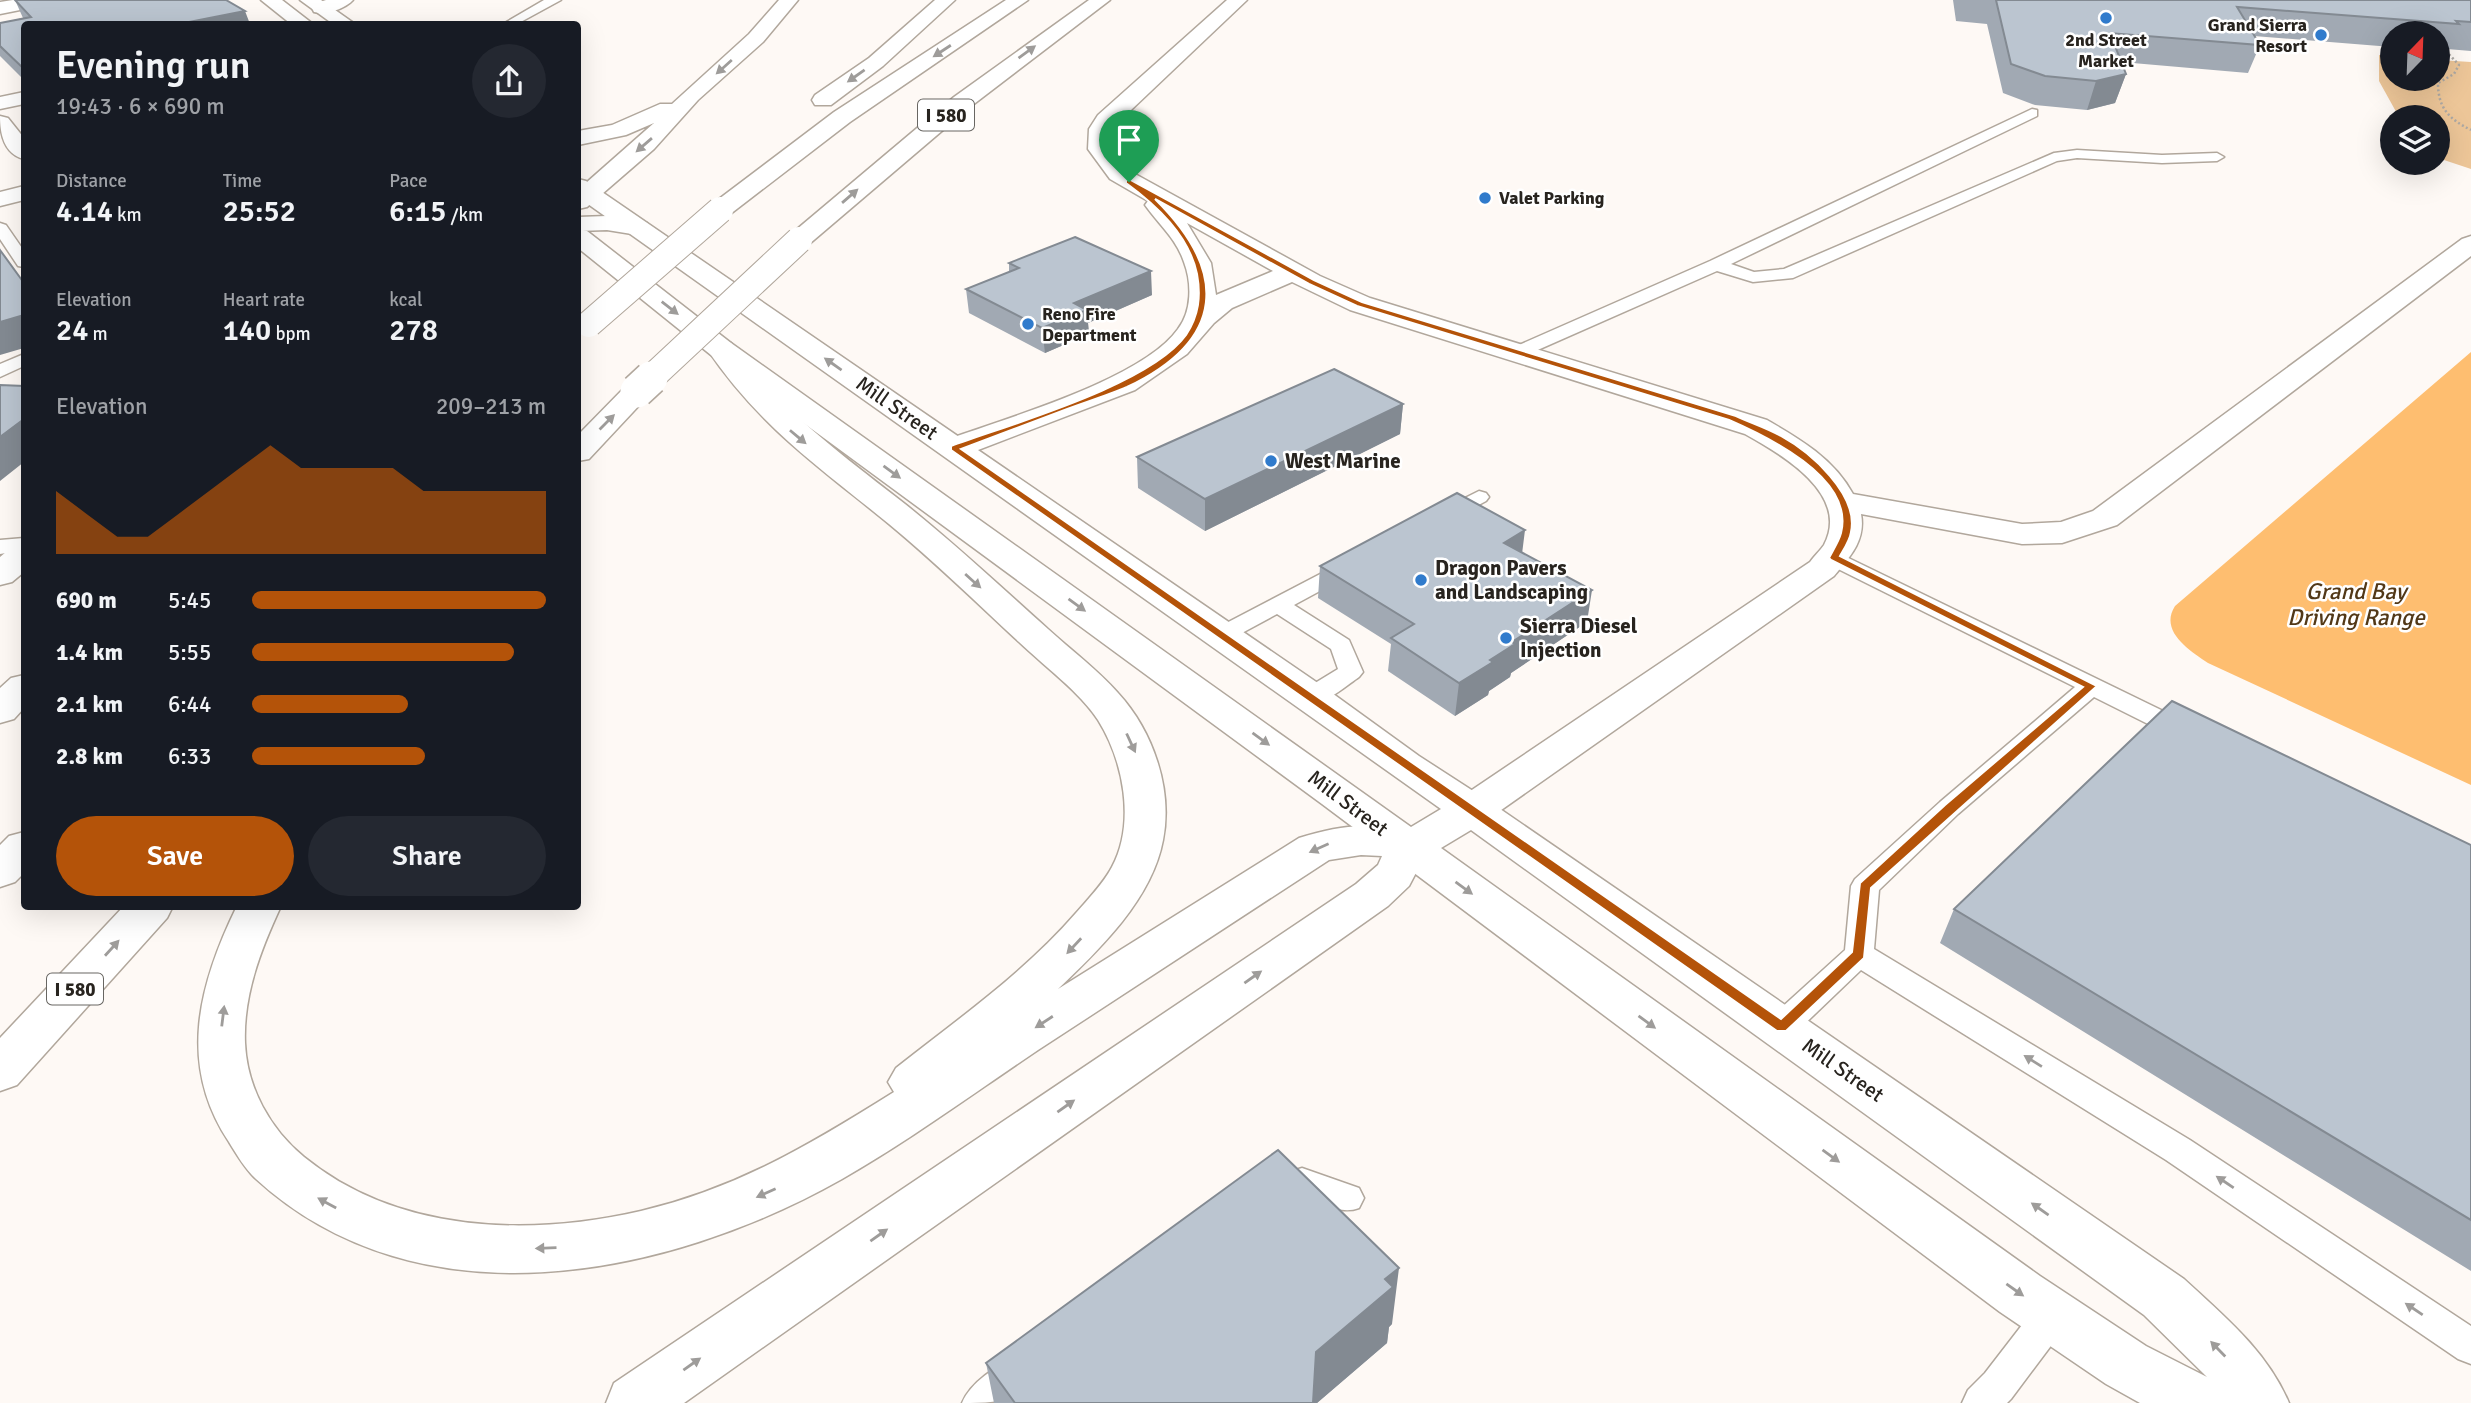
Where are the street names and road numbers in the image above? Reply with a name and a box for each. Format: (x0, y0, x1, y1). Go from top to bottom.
road number: I 580 (918, 99, 974, 130)
street label: Mill Street (851, 370, 943, 446)
street label: Mill Street (1303, 764, 1393, 842)
road number: I 580 (47, 973, 103, 1004)
street label: Mill Street (1797, 1032, 1889, 1108)

